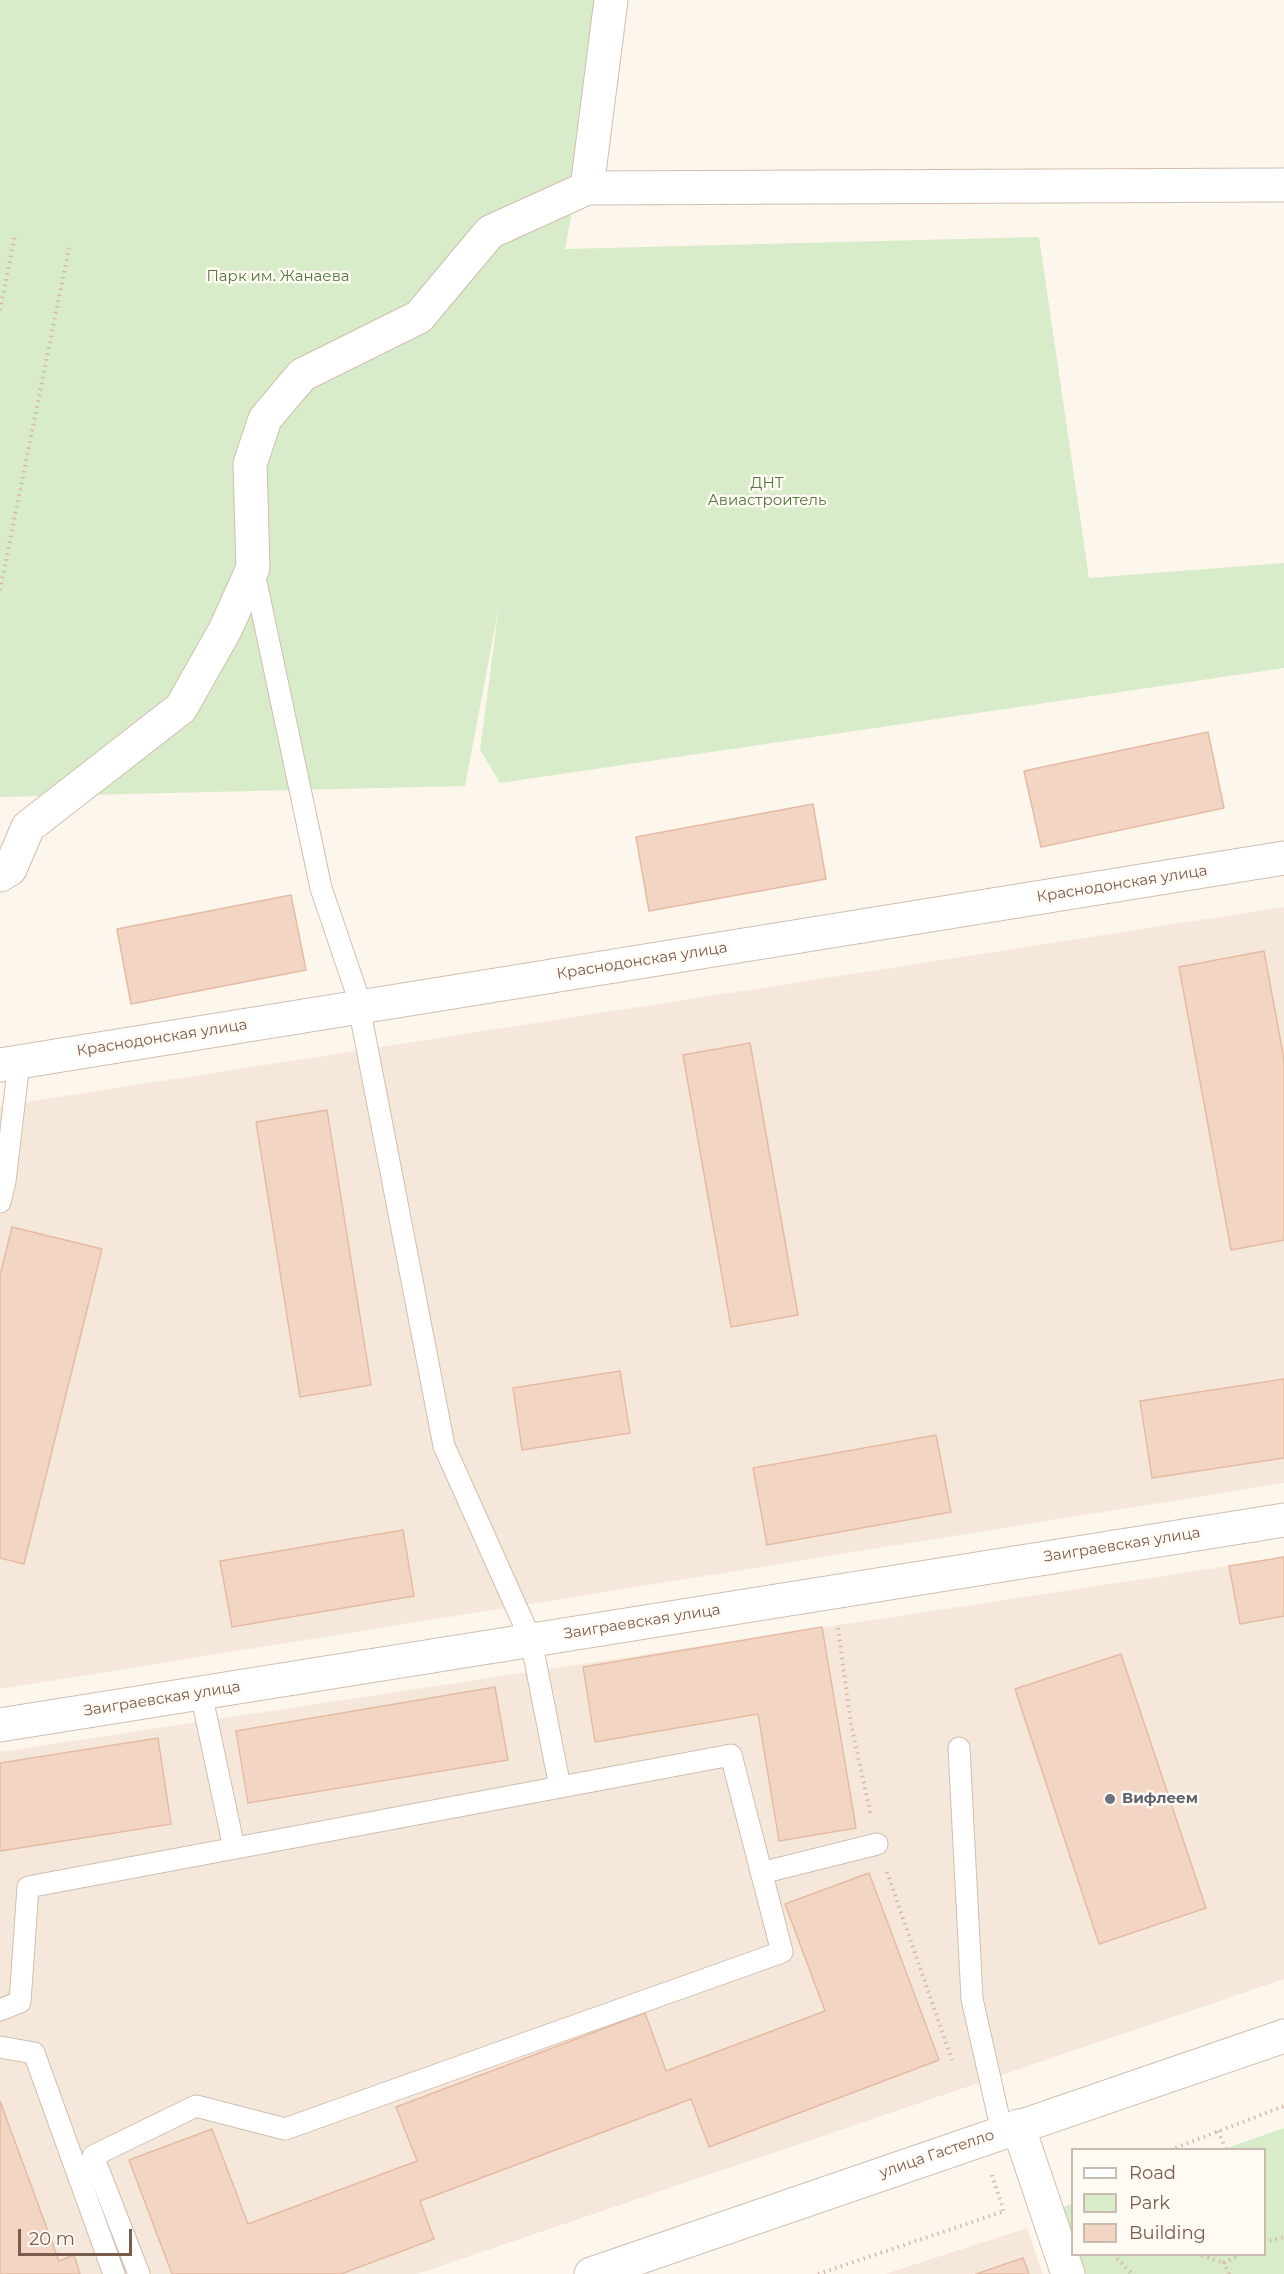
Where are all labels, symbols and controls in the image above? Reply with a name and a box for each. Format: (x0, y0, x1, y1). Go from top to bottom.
park label: Парк им. Жанаева (206, 268, 350, 286)
park label: ДНТ Авиастроитель (708, 475, 826, 510)
street label: Краснодонская улица (1035, 862, 1209, 906)
street label: Краснодонская улица (555, 939, 729, 983)
street label: Краснодонская улица (75, 1016, 249, 1060)
street label: Заиграевская улица (1042, 1524, 1202, 1566)
street label: Заиграевская улица (562, 1601, 722, 1643)
street label: Заиграевская улица (82, 1678, 242, 1720)
place label: Вифлеем (1122, 1790, 1198, 1808)
marker: Вифлеем (1103, 1792, 1117, 1806)
street label: улица Гастелло (877, 2126, 997, 2182)
legend (1071, 2148, 1266, 2256)
text: Road (1129, 2162, 1176, 2184)
text: Park (1129, 2192, 1170, 2214)
scale bar (21, 2217, 135, 2255)
text: Building (1129, 2222, 1206, 2244)
text: 20 m (29, 2228, 75, 2250)

